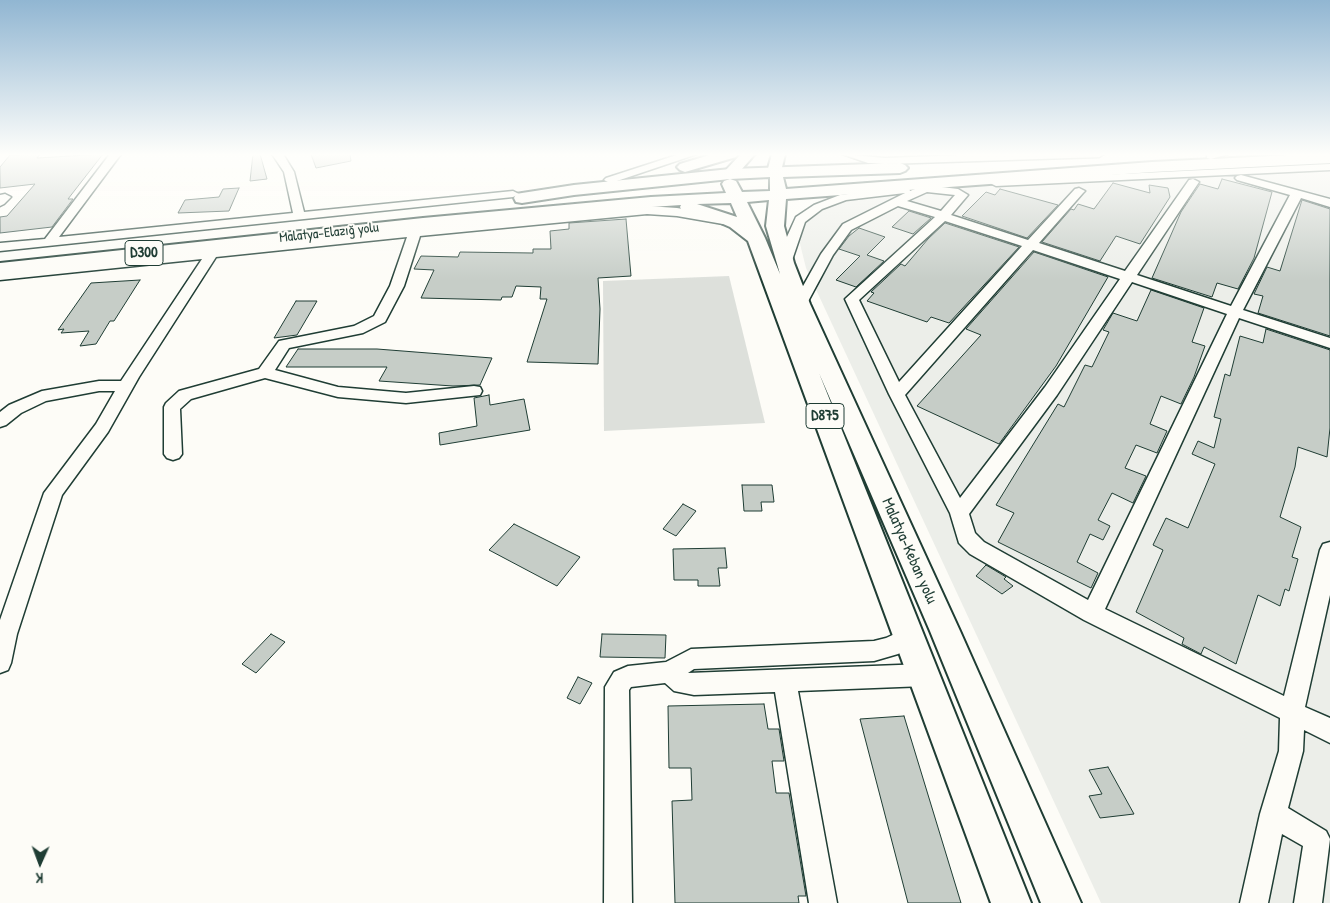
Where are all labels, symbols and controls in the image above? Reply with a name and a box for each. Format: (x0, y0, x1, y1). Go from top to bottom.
street label: Malatya-Elazığ yolu (279, 219, 379, 247)
road number: D300 (125, 240, 163, 266)
road number: D875 (806, 404, 844, 428)
street label: Malatya-Keban yolu (877, 495, 941, 607)
north arrow (15, 838, 65, 888)
text: K (35, 869, 43, 888)

